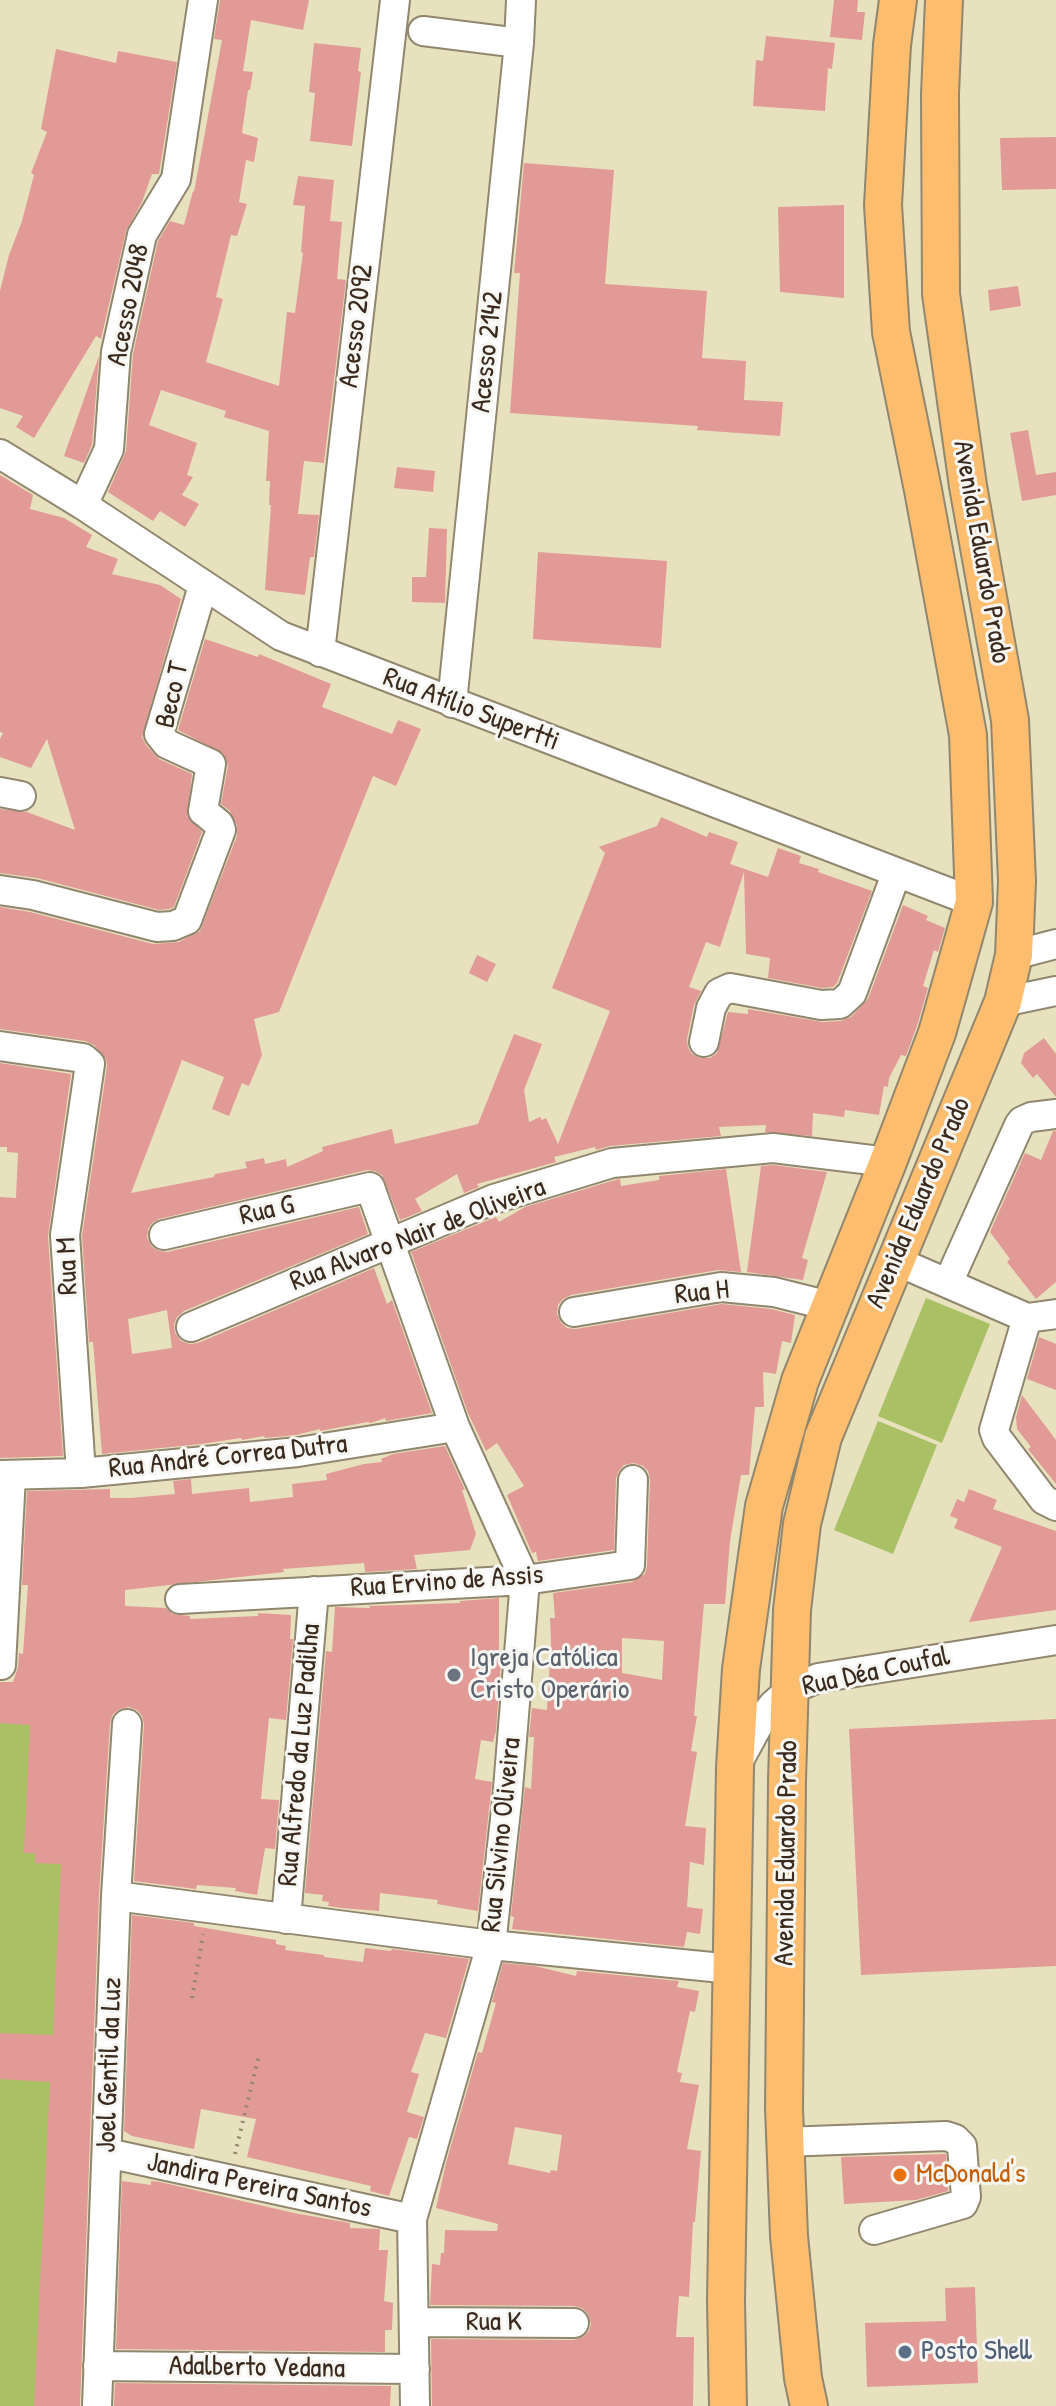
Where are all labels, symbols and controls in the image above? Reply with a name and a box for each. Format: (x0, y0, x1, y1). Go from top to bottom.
street label: Acesso 2048 (101, 241, 157, 369)
street label: Acesso 2092 (333, 262, 381, 390)
street label: Acesso 2142 (465, 290, 511, 414)
street label: Avenida Eduardo Prado (945, 438, 1017, 666)
street label: Beco T (149, 659, 197, 731)
street label: Rua Atílio Supertti (378, 661, 564, 759)
street label: Avenida Eduardo Prado (859, 1093, 979, 1313)
street label: Rua Alvaro Nair de Oliveira (286, 1171, 550, 1299)
street label: Rua G (237, 1188, 297, 1234)
street label: Rua M (50, 1236, 86, 1296)
street label: Rua H (673, 1273, 731, 1313)
street label: Rua André Correa Dutra (107, 1428, 349, 1486)
street label: Rua Ervino de Assis (350, 1559, 544, 1605)
street label: Rua Alfredo da Luz Padilha (272, 1622, 328, 1888)
street label: Rua Déa Coufal (799, 1640, 953, 1704)
place label: Igreja Católica Cristo Operário (470, 1642, 629, 1708)
marker: Igreja Católica Cristo Operário (445, 1666, 463, 1684)
street label: Rua Silvino Oliveira (475, 1736, 529, 1934)
street label: Avenida Eduardo Prado (768, 1740, 806, 1966)
street label: Joel Gentil da Luz (90, 1977, 130, 2153)
street label: Jandira Pereira Santos (144, 2146, 374, 2226)
place label: McDonald's (916, 2158, 1025, 2192)
marker: McDonald's (891, 2166, 909, 2184)
street label: Rua K (466, 2306, 522, 2340)
place label: Posto Shell (921, 2335, 1032, 2369)
marker: Posto Shell (896, 2343, 914, 2361)
street label: Adalberto Vedana (169, 2350, 345, 2386)

